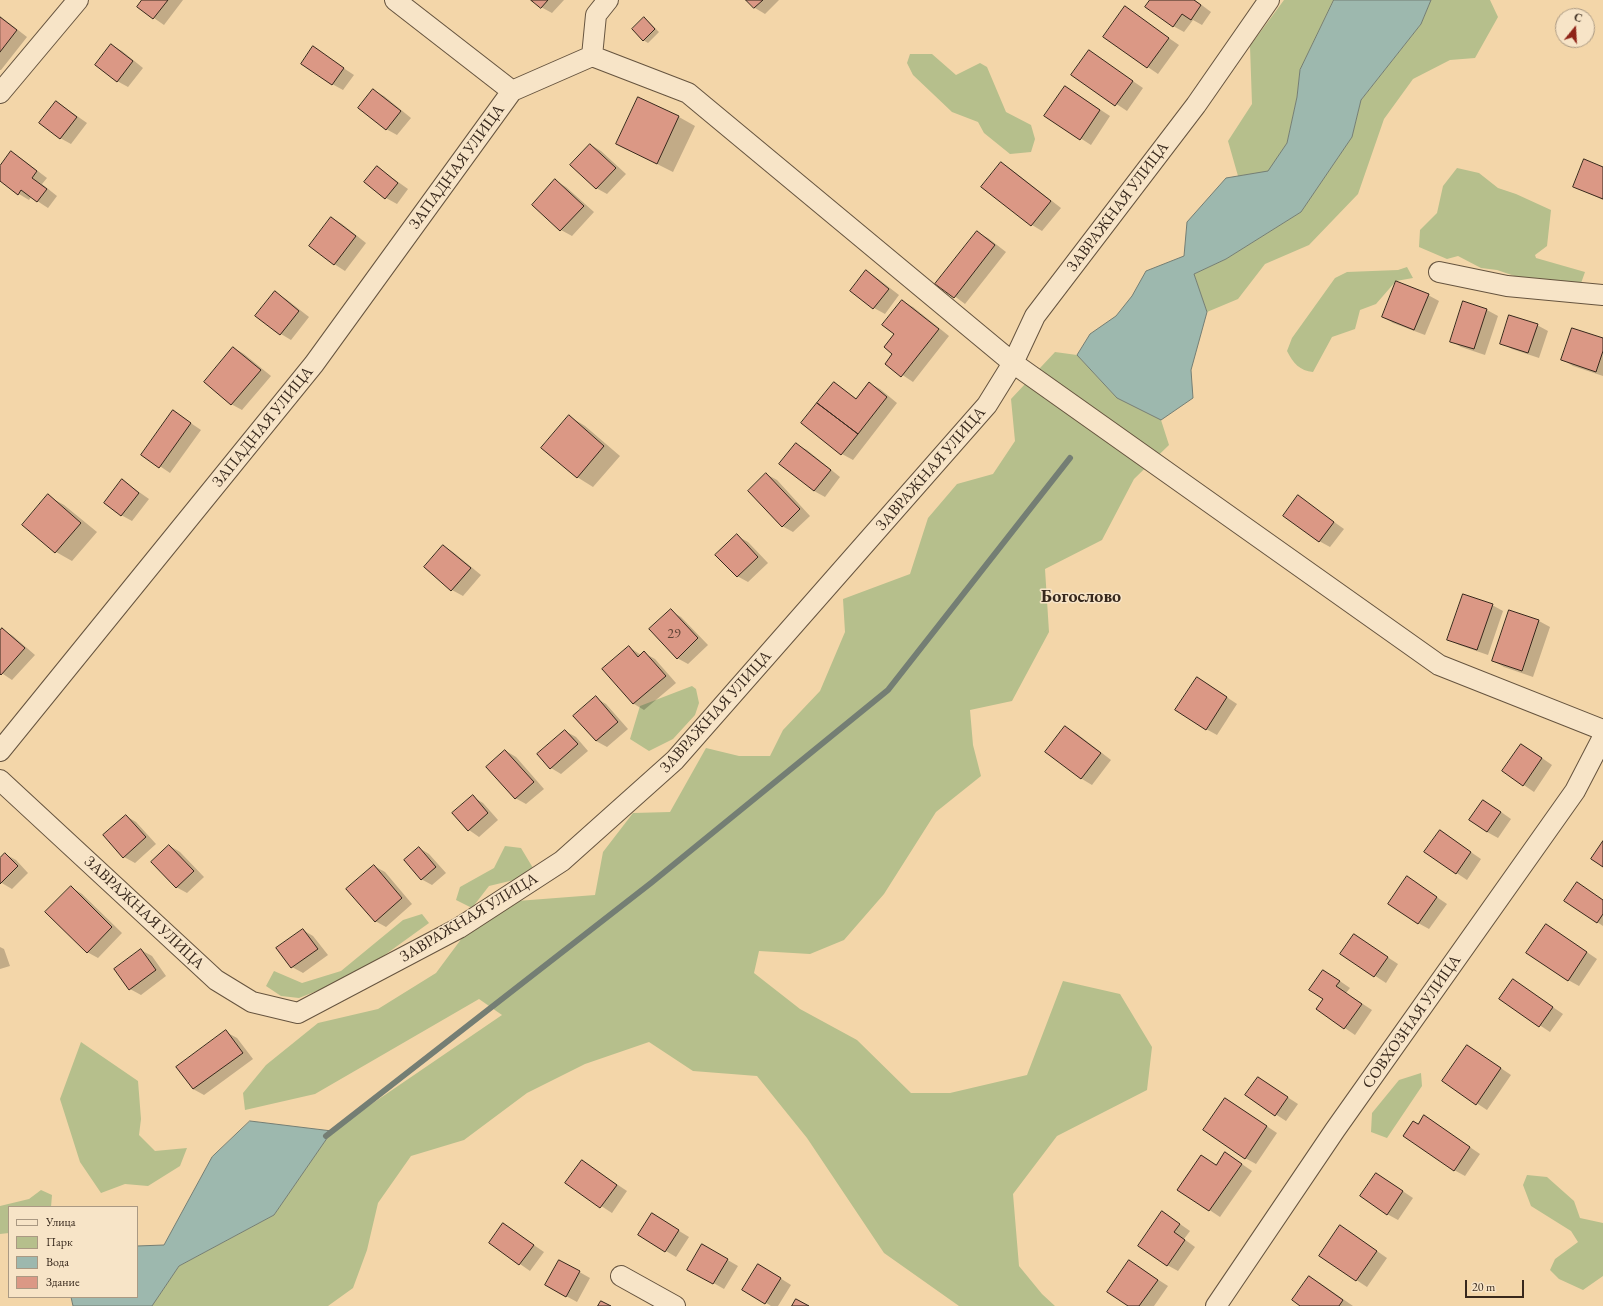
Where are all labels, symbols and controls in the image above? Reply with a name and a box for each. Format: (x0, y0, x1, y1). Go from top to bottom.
north arrow (1555, 8, 1595, 48)
text: С (1573, 10, 1584, 25)
street label: ЗАПАДНАЯ УЛИЦА (405, 101, 509, 233)
street label: ЗАВРАЖНАЯ УЛИЦА (1063, 138, 1173, 276)
street label: ЗАПАДНАЯ УЛИЦА (208, 363, 318, 491)
street label: ЗАВРАЖНАЯ УЛИЦА (872, 403, 990, 535)
district label: Богослово (1041, 586, 1121, 608)
house number: 29 (667, 626, 681, 642)
street label: ЗАВРАЖНАЯ УЛИЦА (656, 647, 776, 777)
street label: ЗАВРАЖНАЯ УЛИЦА (80, 852, 208, 974)
street label: ЗАВРАЖНАЯ УЛИЦА (397, 869, 541, 967)
street label: СОВХОЗНАЯ УЛИЦА (1359, 951, 1465, 1093)
legend (8, 1206, 138, 1298)
text: Улица (46, 1214, 76, 1230)
text: Парк (46, 1234, 73, 1250)
text: Вода (46, 1254, 69, 1270)
scale bar (1467, 1272, 1526, 1298)
text: Здание (46, 1274, 80, 1290)
text: 20 m (1472, 1279, 1495, 1295)

